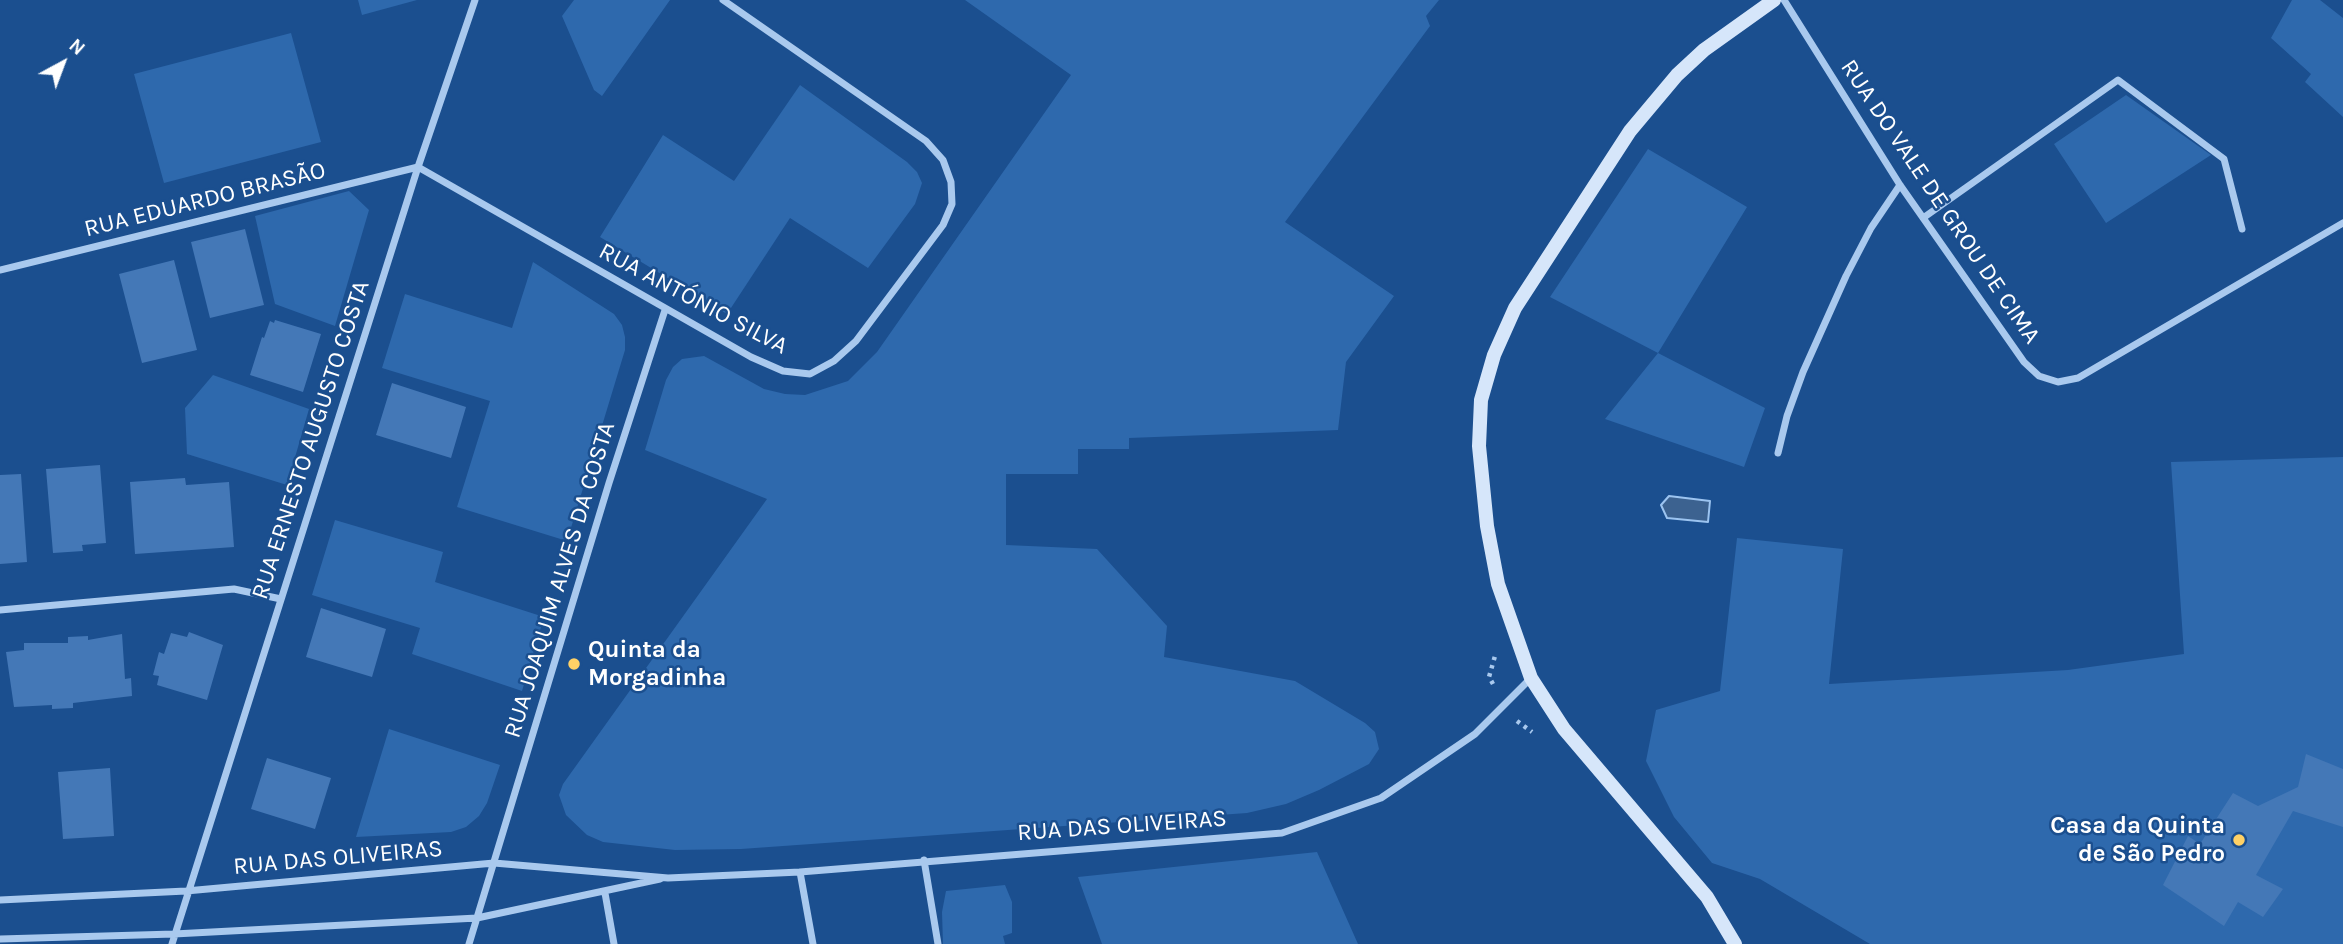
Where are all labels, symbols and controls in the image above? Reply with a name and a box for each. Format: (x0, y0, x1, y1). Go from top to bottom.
north arrow (28, 28, 98, 98)
text: N (64, 34, 89, 60)
street label: RUA DO VALE DE GROU DE CIMA (1834, 54, 2046, 350)
street label: RUA EDUARDO BRASÃO (81, 156, 329, 244)
street label: RUA ANTÓNIO SILVA (594, 237, 792, 361)
street label: RUA ERNESTO AUGUSTO COSTA (246, 277, 376, 603)
street label: RUA JOAQUIM ALVES DA COSTA (498, 419, 622, 741)
place label: Quinta da Morgadinha (588, 636, 726, 692)
marker: Quinta da Morgadinha (566, 656, 582, 672)
street label: RUA DAS OLIVEIRAS (1016, 804, 1228, 848)
place label: Casa da Quinta de São Pedro (2050, 812, 2225, 868)
marker: Casa da Quinta de São Pedro (2231, 832, 2247, 848)
street label: RUA DAS OLIVEIRAS (232, 835, 444, 881)

